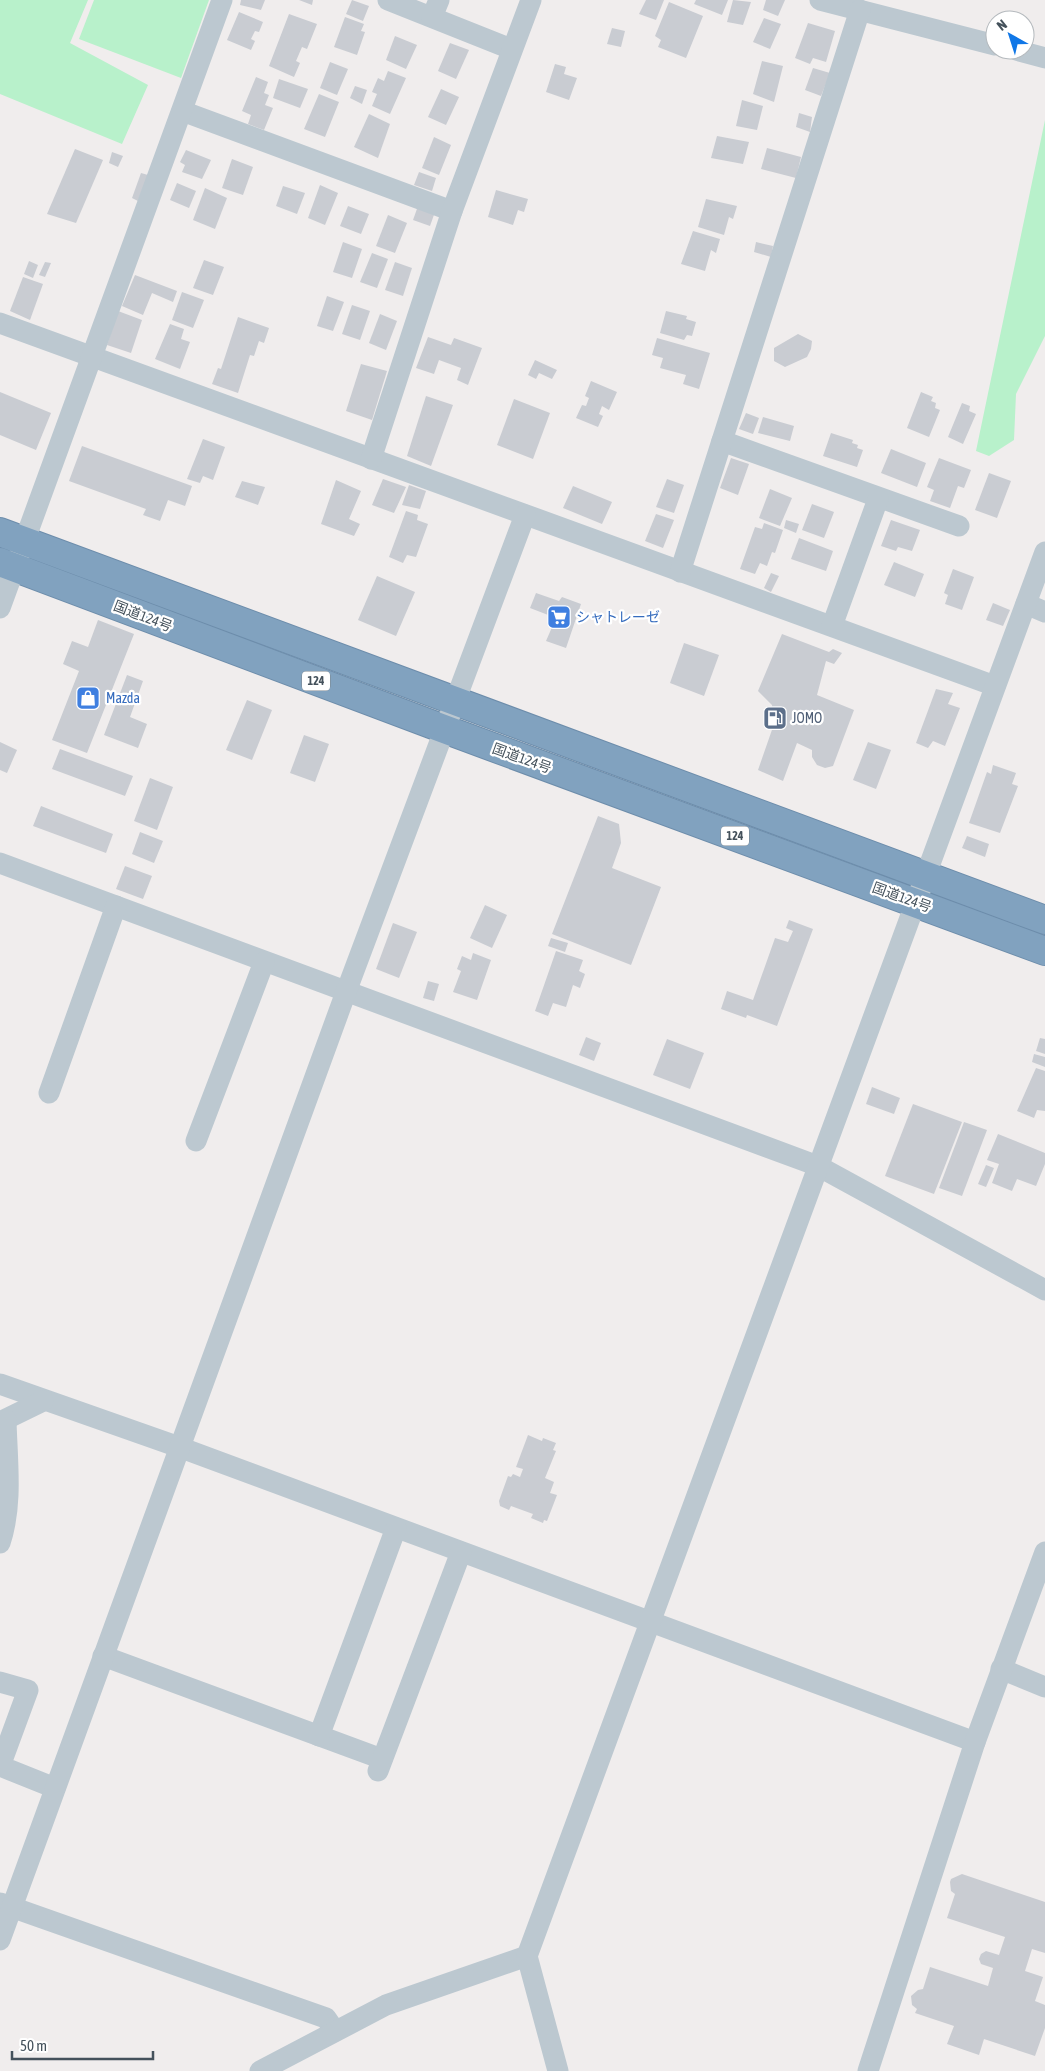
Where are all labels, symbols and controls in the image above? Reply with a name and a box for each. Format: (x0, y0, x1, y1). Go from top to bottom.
north arrow (985, 10, 1035, 60)
text: N (994, 16, 1010, 34)
street label: 国道124号 (111, 597, 175, 635)
supermarket icon: シャトレーゼ (546, 604, 572, 630)
place label: シャトレーゼ (576, 609, 660, 625)
road number: 124 (302, 671, 330, 690)
shop icon: Mazda (75, 685, 101, 711)
place label: Mazda (106, 690, 140, 706)
fuel station icon: JOMO (762, 705, 788, 731)
place label: JOMO (792, 710, 822, 726)
street label: 国道124号 (490, 740, 554, 776)
road number: 124 (721, 826, 749, 846)
street label: 国道124号 (870, 879, 934, 915)
scale bar (12, 2028, 154, 2060)
text: 50 m (20, 2037, 47, 2054)

